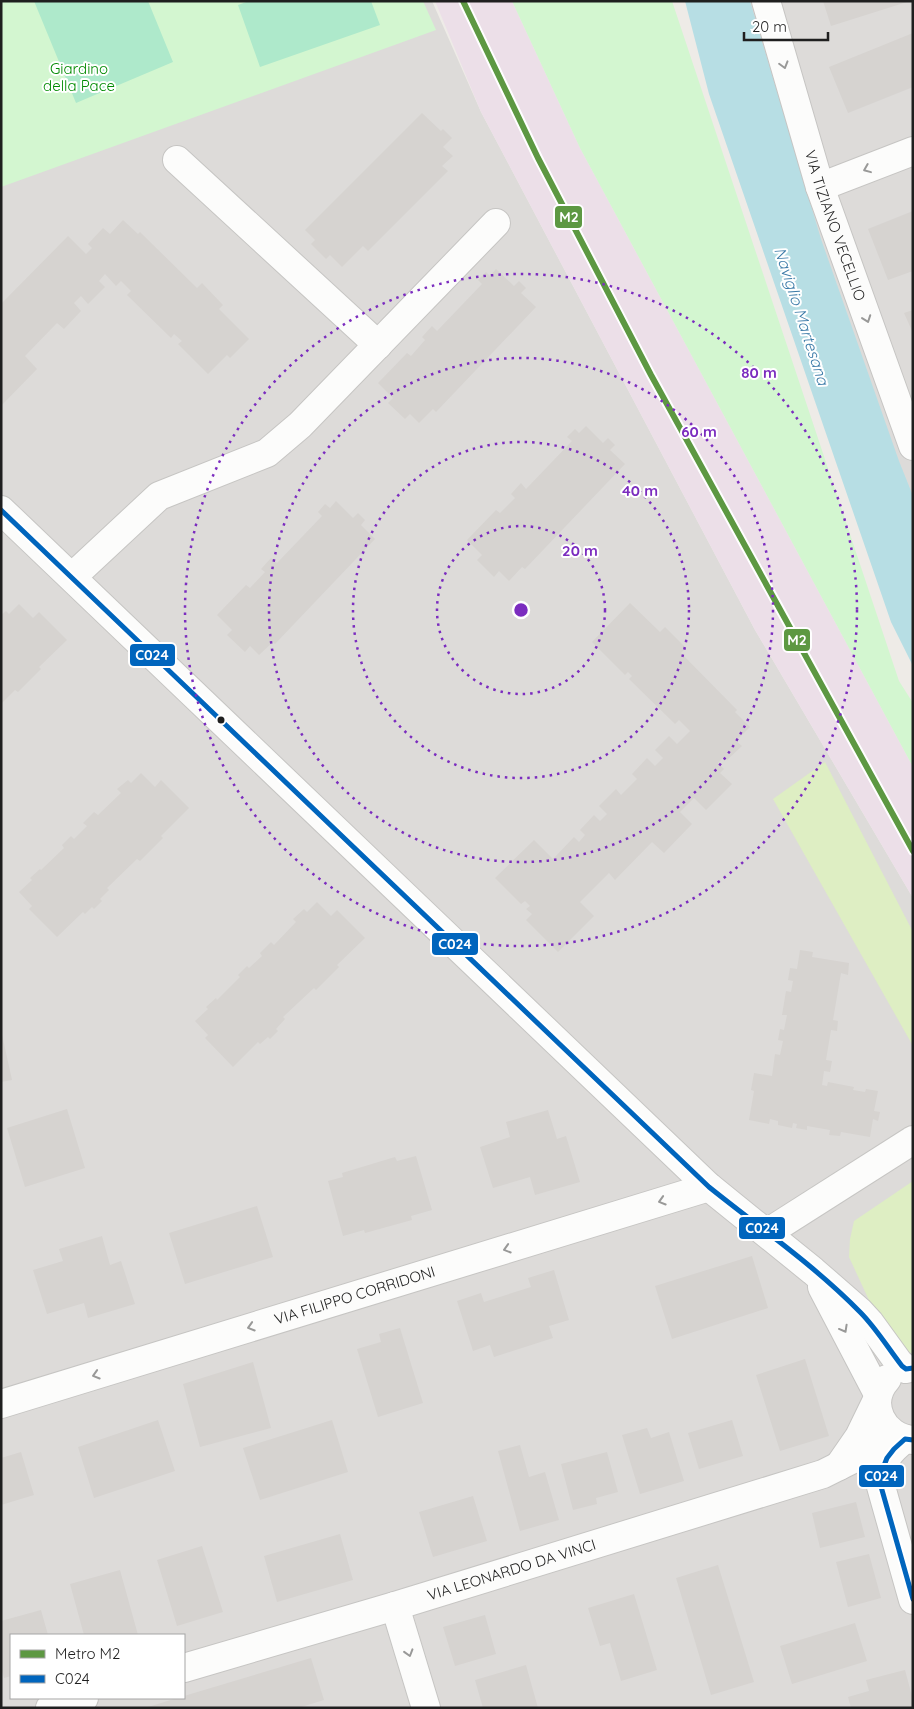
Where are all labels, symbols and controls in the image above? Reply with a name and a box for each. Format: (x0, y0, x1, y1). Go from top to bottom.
scale bar (744, 10, 828, 42)
text: 20 m (752, 17, 787, 36)
park label: Giardino della Pace (43, 59, 115, 95)
one-way arrow (778, 61, 789, 69)
street label: VIA TIZIANO VECELLIO (801, 148, 870, 303)
one-way arrow (864, 163, 872, 173)
line badge: M2 (554, 205, 583, 229)
text: M2 (559, 208, 579, 226)
water label: Naviglio Martesana (770, 244, 834, 389)
one-way arrow (861, 315, 871, 323)
text: 80 m (741, 363, 777, 382)
text: 60 m (681, 422, 717, 441)
text: 40 m (622, 481, 658, 500)
text: 20 m (562, 541, 598, 560)
centre of rings (512, 601, 530, 619)
line badge: M2 (783, 628, 811, 652)
text: M2 (787, 631, 807, 649)
line badge: C024 (129, 643, 176, 667)
text: C024 (135, 646, 169, 664)
unlabelled marker (216, 715, 226, 725)
line badge: C024 (431, 932, 479, 956)
text: C024 (438, 935, 472, 953)
one-way arrow (658, 1196, 667, 1206)
line badge: C024 (738, 1216, 786, 1240)
text: C024 (745, 1219, 779, 1237)
one-way arrow (503, 1243, 511, 1253)
street label: VIA FILIPPO CORRIDONI (272, 1262, 437, 1329)
one-way arrow (247, 1322, 256, 1332)
one-way arrow (838, 1324, 848, 1333)
one-way arrow (92, 1369, 100, 1379)
line badge: C024 (858, 1464, 905, 1488)
text: C024 (864, 1467, 898, 1485)
street label: VIA LEONARDO DA VINCI (425, 1535, 598, 1604)
legend (10, 1634, 185, 1699)
text: Metro M2 (55, 1644, 120, 1663)
one-way arrow (404, 1648, 414, 1657)
text: C024 (55, 1669, 90, 1688)

